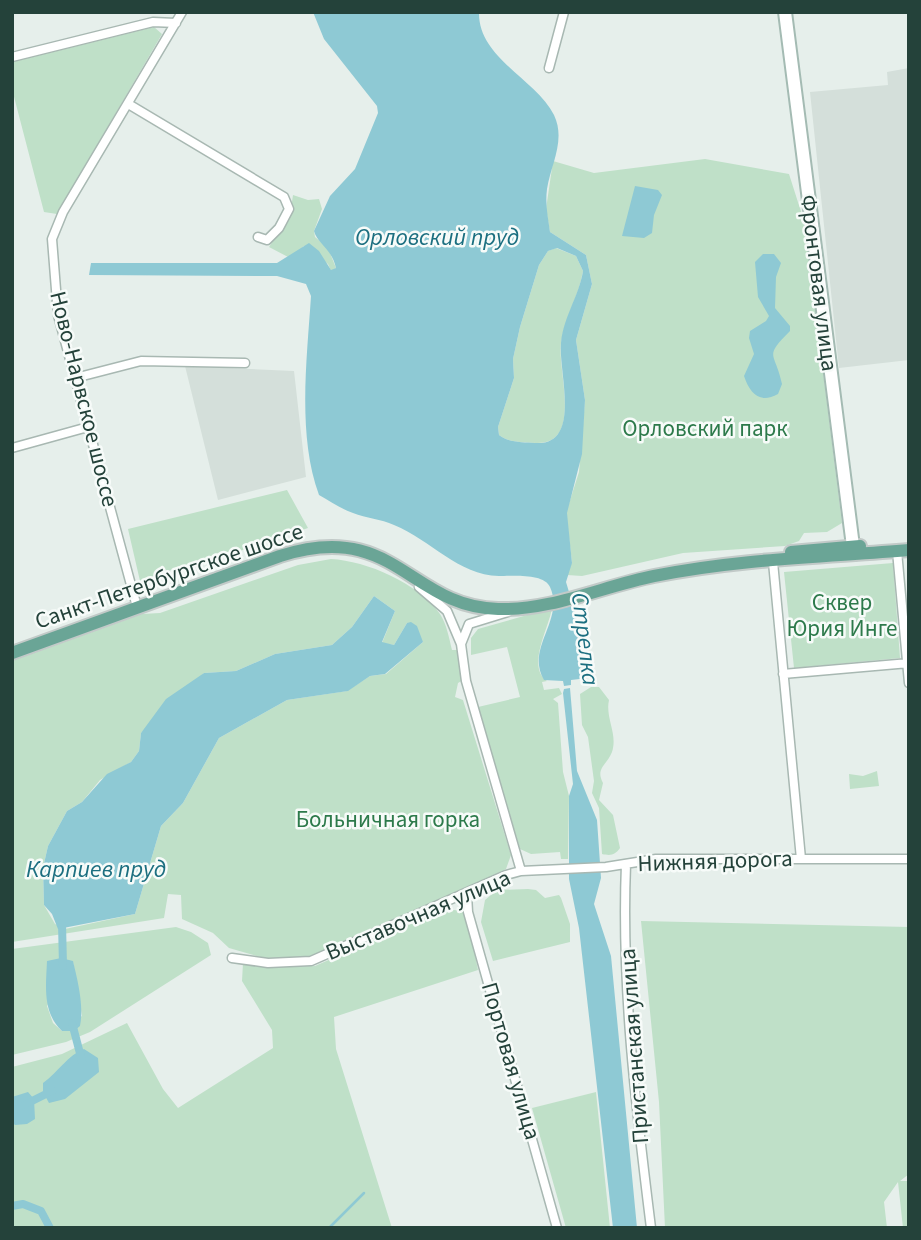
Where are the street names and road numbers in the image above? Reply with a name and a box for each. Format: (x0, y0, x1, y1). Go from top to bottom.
street label: Фронтовая улица (792, 193, 846, 373)
street label: Ново-Нарвское шоссе (41, 288, 127, 510)
street label: Санкт-Петербургское шоссе (31, 515, 307, 637)
street label: Нижняя дорога (637, 842, 793, 880)
street label: Выставочная улица (320, 861, 516, 969)
street label: Пристанская улица (611, 947, 657, 1145)
street label: Портовая улица (473, 978, 549, 1144)

